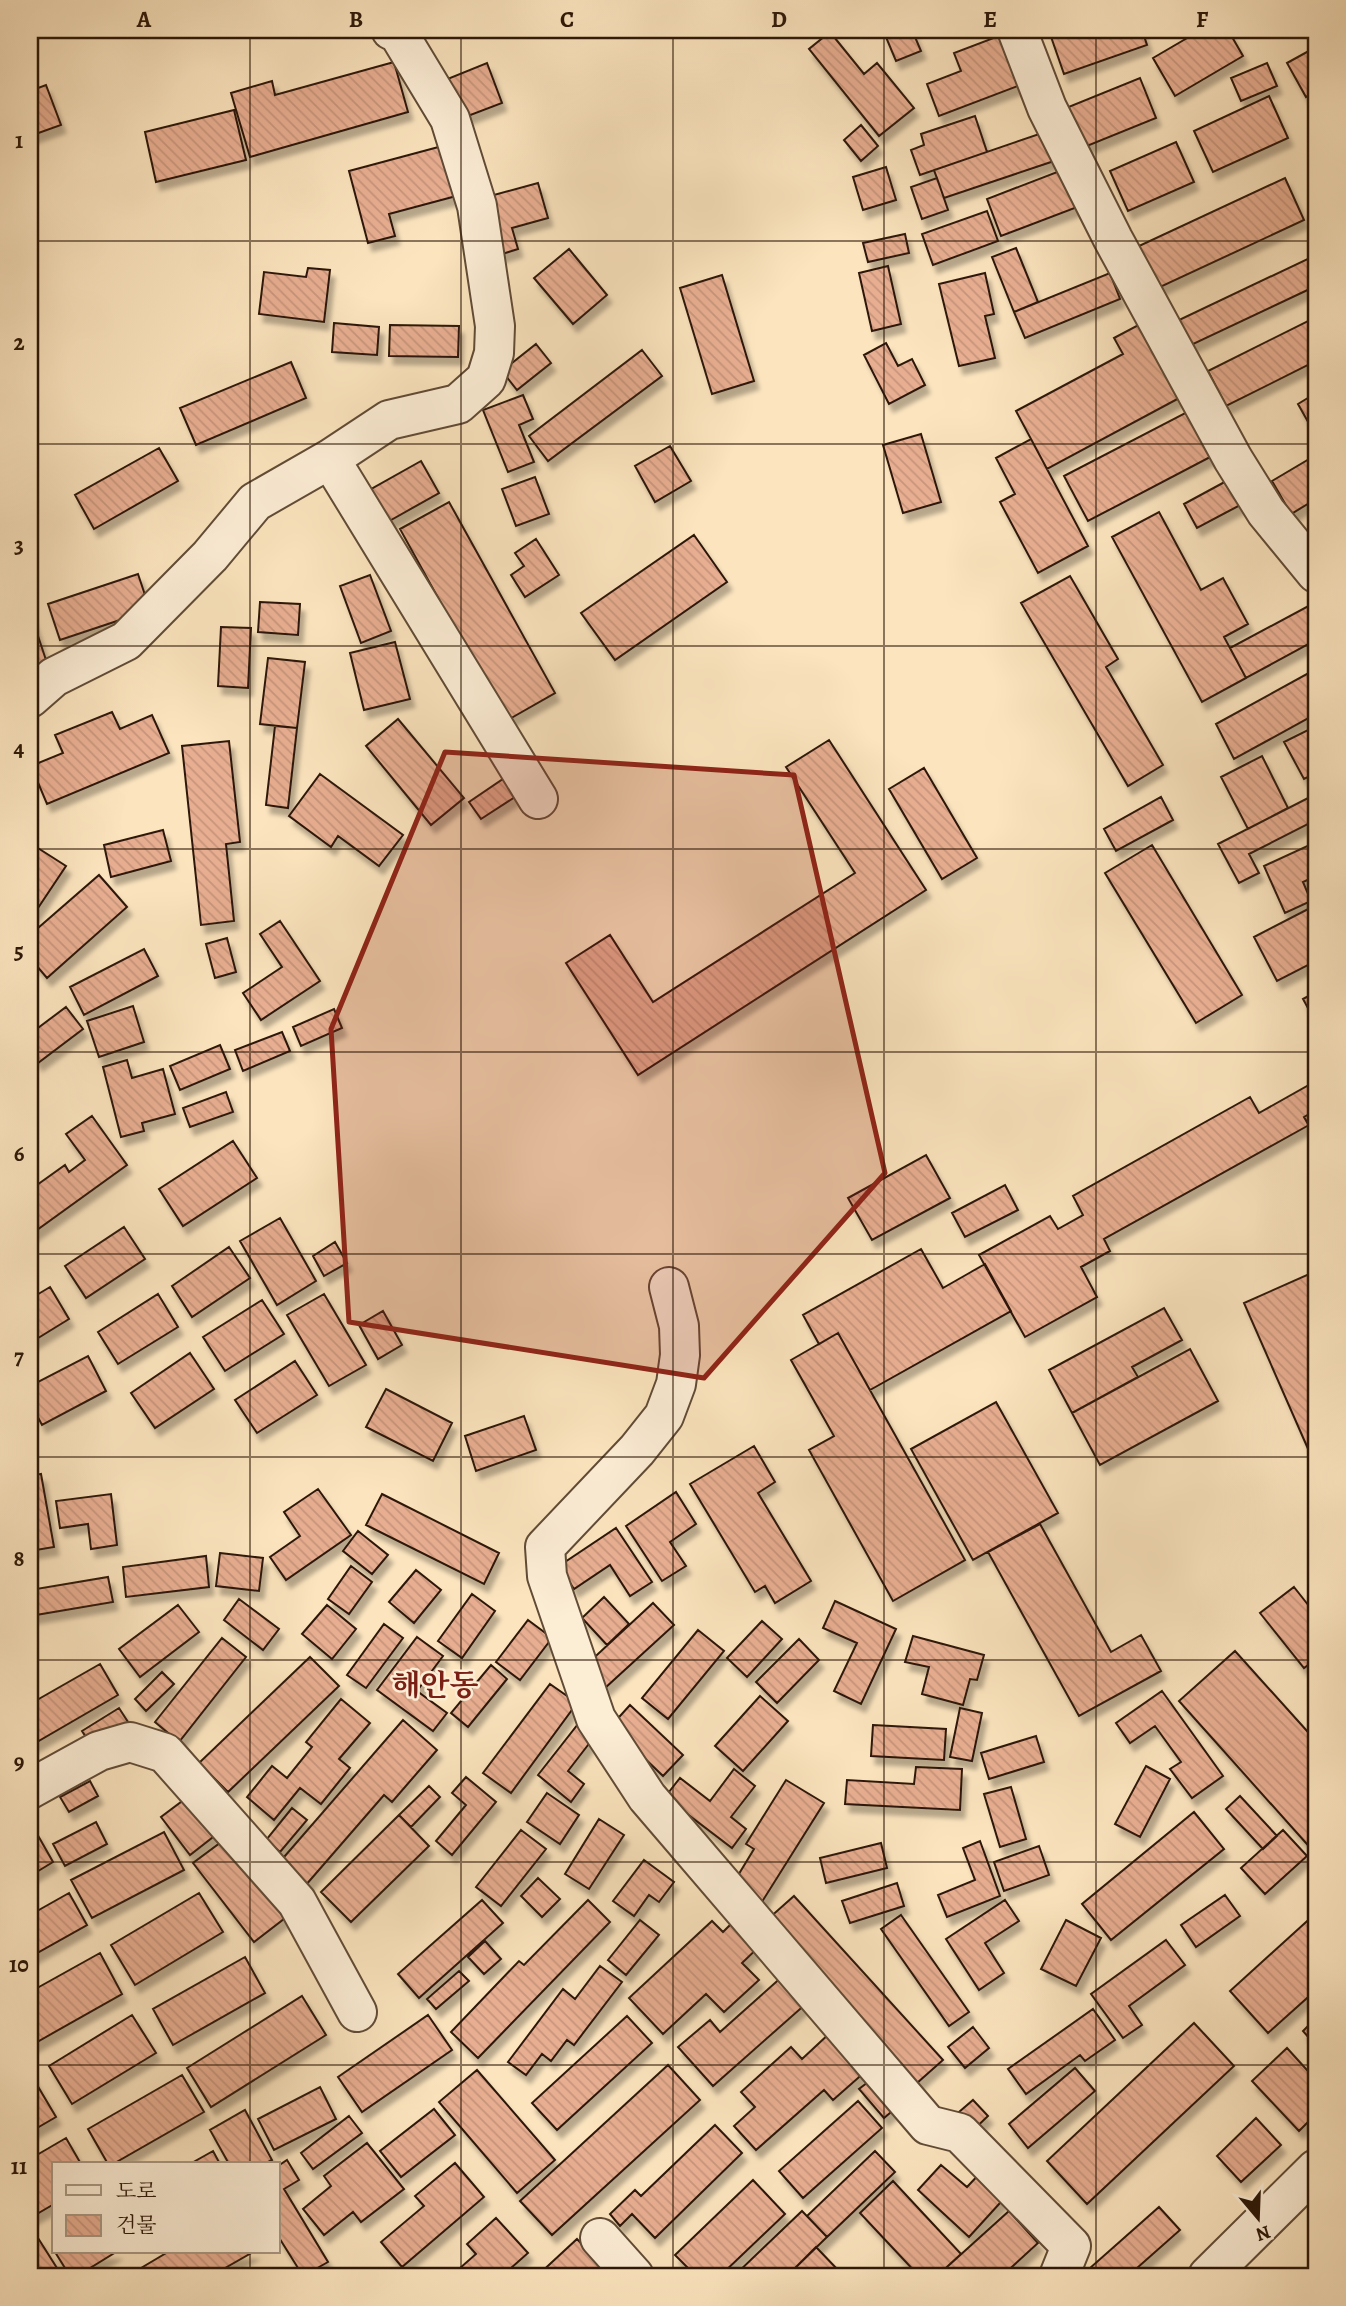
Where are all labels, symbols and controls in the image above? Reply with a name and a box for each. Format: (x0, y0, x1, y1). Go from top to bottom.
text: A (136, 4, 152, 35)
text: B (349, 4, 363, 35)
text: C (560, 4, 574, 35)
text: D (771, 4, 787, 35)
text: E (983, 4, 997, 35)
text: F (1196, 4, 1209, 35)
text: 1 (15, 125, 23, 156)
text: 2 (13, 327, 25, 358)
text: 3 (14, 530, 24, 561)
text: 4 (14, 733, 25, 764)
text: 5 (14, 935, 24, 966)
text: 6 (14, 1138, 25, 1169)
text: 7 (14, 1341, 24, 1372)
text: 8 (13, 1543, 25, 1574)
district label: 해안동 (392, 1665, 478, 1705)
text: 9 (14, 1746, 24, 1777)
text: 10 (9, 1949, 29, 1980)
text: 11 (11, 2151, 27, 2182)
legend (52, 2162, 280, 2254)
text: 도로 (116, 2177, 157, 2205)
north arrow (1224, 2184, 1294, 2254)
text: 건물 (116, 2211, 157, 2239)
text: N (1252, 2219, 1274, 2248)

